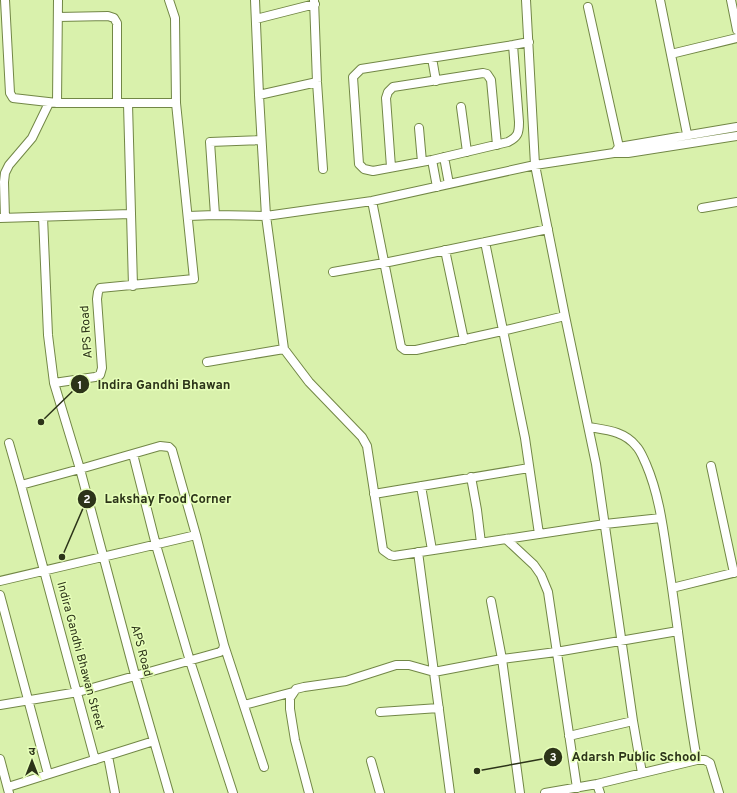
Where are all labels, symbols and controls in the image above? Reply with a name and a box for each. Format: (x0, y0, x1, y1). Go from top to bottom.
street label: APS Road (77, 305, 97, 359)
callout: Indira Gandhi Bhawan (70, 372, 239, 397)
text: 1 (78, 378, 82, 394)
text: Indira Gandhi Bhawan (97, 378, 231, 394)
callout: Lakshay Food Corner (77, 486, 240, 511)
text: 2 (83, 492, 91, 508)
text: Lakshay Food Corner (105, 492, 232, 508)
street label: Indira Gandhi Bhawan Street (52, 580, 108, 732)
street label: APS Road (126, 623, 156, 679)
north arrow (12, 741, 52, 781)
callout: Adarsh Public School (543, 744, 708, 769)
text: उ (29, 745, 36, 759)
text: 3 (549, 750, 557, 766)
text: Adarsh Public School (571, 750, 701, 766)

